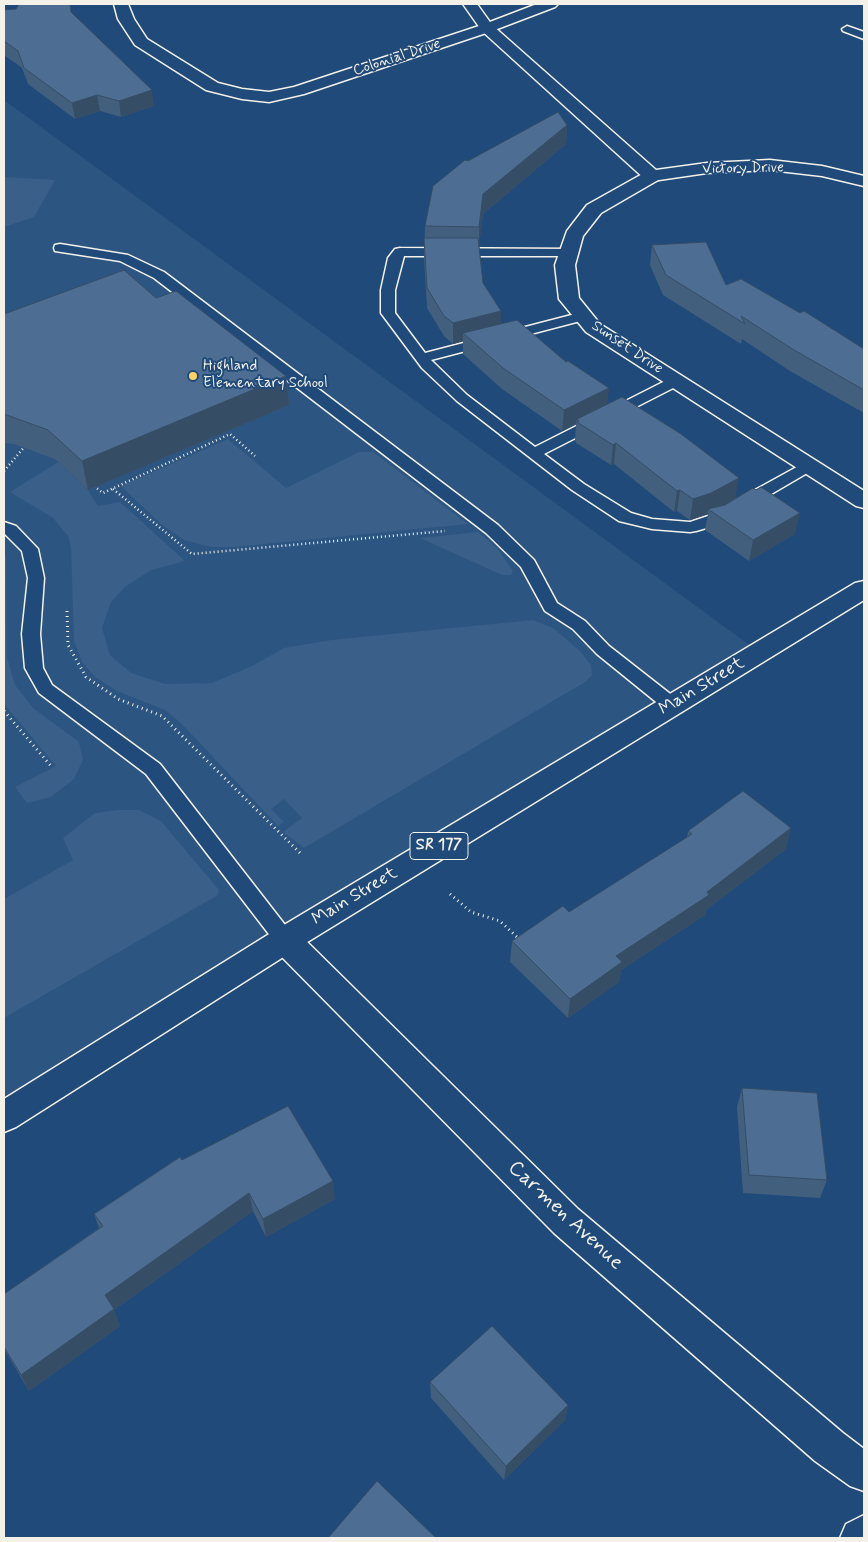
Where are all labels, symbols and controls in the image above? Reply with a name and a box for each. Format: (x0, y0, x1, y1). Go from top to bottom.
street label: Colonial Drive (351, 35, 443, 81)
street label: Victory Drive (702, 159, 784, 179)
street label: Sunset Drive (588, 318, 666, 378)
place label: Highland Elementary School (203, 358, 328, 393)
marker: Highland Elementary School (187, 370, 199, 382)
street label: Main Street (655, 653, 749, 721)
road number: SR 177 (410, 832, 468, 859)
street label: Main Street (308, 863, 402, 931)
street label: Carmen Avenue (502, 1156, 628, 1276)

